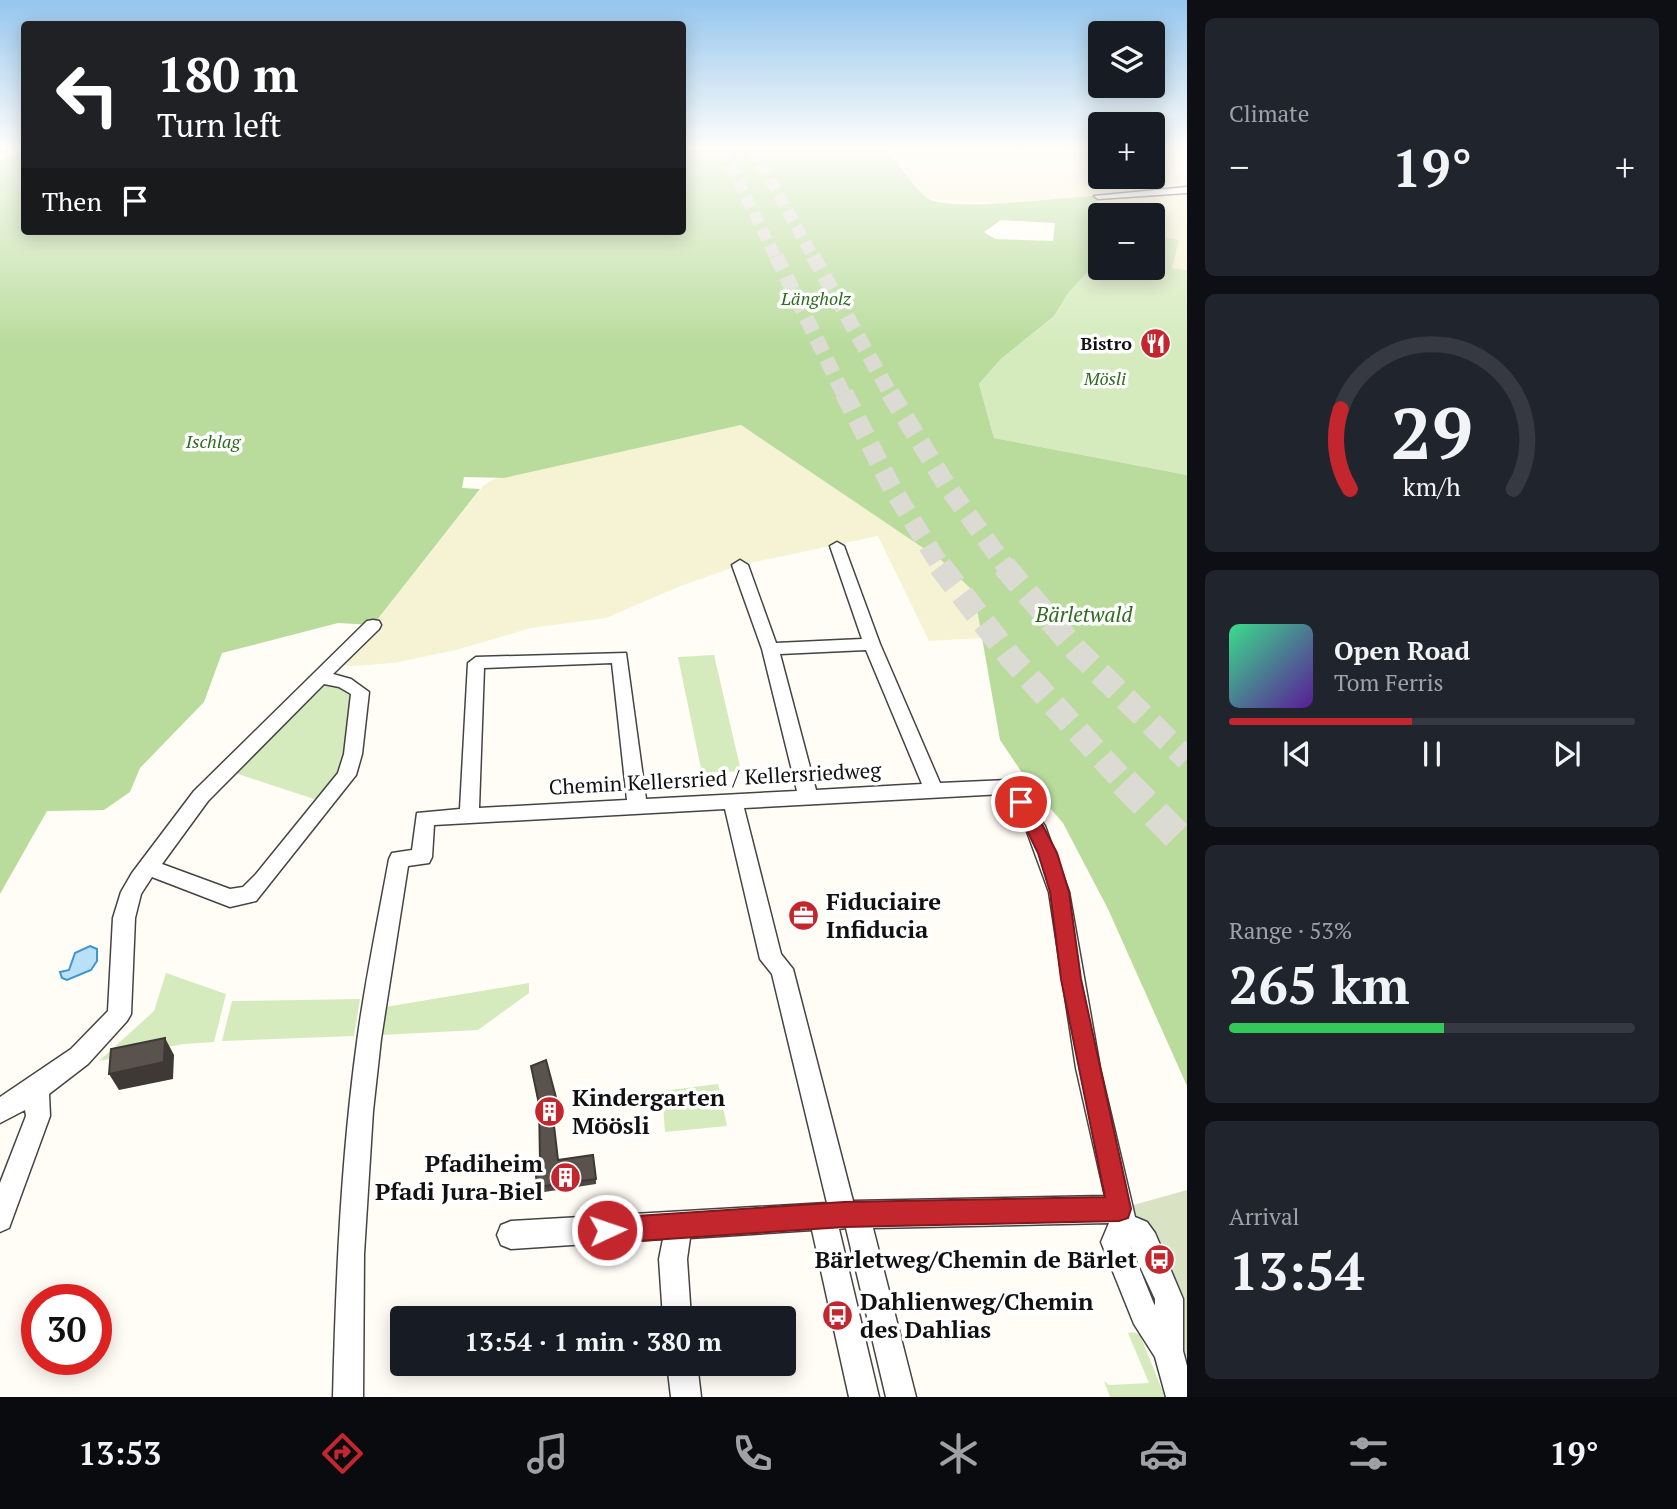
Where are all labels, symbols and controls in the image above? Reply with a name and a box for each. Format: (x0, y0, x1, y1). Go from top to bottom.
map controls (1088, 21, 1165, 280)
button: layers (1088, 21, 1165, 98)
text: 180 m (157, 41, 299, 106)
icon: left (42, 49, 133, 140)
text: Climate (1229, 98, 1309, 129)
text: Turn left (157, 104, 281, 146)
button: + (1088, 112, 1165, 189)
text: 19° (1392, 133, 1472, 202)
text: − (1229, 142, 1249, 192)
text: + (1615, 142, 1635, 192)
icon: arrive (116, 182, 154, 220)
text: Then (42, 184, 102, 218)
button: − (1088, 203, 1165, 280)
park label: Längholz (780, 286, 852, 310)
restaurant icon: Bistro (1138, 326, 1172, 360)
place label: Bistro (1081, 331, 1132, 355)
park label: Mösli (1083, 366, 1126, 390)
text: 29 (1391, 383, 1473, 480)
park label: Ischlag (185, 429, 241, 453)
text: km/h (1403, 469, 1461, 502)
park label: Bärletwald (1034, 600, 1133, 628)
text: Open Road (1334, 633, 1470, 667)
text: Tom Ferris (1334, 667, 1444, 698)
icon: previous (1278, 735, 1316, 773)
icon: pause (1413, 735, 1451, 773)
icon: next (1548, 735, 1586, 773)
street label: Chemin Kellersried / Kellersriedweg (548, 755, 883, 801)
pin (991, 772, 1051, 832)
icon: arrive (1002, 783, 1040, 821)
place label: Fiduciaire Infiducia (826, 885, 941, 945)
office icon: Fiduciaire Infiducia (786, 898, 820, 932)
text: Range · 53% (1229, 915, 1352, 946)
text: 265 km (1229, 950, 1410, 1019)
place label: Kindergarten Möösli (572, 1081, 726, 1141)
building icon: Kindergarten Möösli (532, 1094, 566, 1128)
place label: Pfadiheim Pfadi Jura-Biel (375, 1147, 543, 1207)
building icon: Pfadiheim Pfadi Jura-Biel (549, 1160, 583, 1194)
position arrow (570, 1193, 644, 1267)
text: Arrival (1229, 1201, 1300, 1232)
text: 13:54 (1229, 1236, 1364, 1305)
bus stop icon: Bärletweg/Chemin de Bärlet (1143, 1242, 1177, 1276)
place label: Bärletweg/Chemin de Bärlet (815, 1243, 1137, 1275)
speed limit sign: 30 (21, 1284, 112, 1375)
place label: Dahlienweg/Chemin des Dahlias (860, 1285, 1094, 1345)
bus stop icon: Dahlienweg/Chemin des Dahlias (820, 1298, 854, 1332)
text: 13:54 · 1 min · 380 m (464, 1324, 722, 1358)
icon: directions (318, 1429, 367, 1478)
icon: music (523, 1429, 572, 1478)
icon: phone (728, 1429, 777, 1478)
icon: climate (934, 1429, 983, 1478)
icon: car (1139, 1429, 1188, 1478)
icon: filters (1344, 1429, 1393, 1478)
text: 13:53 (78, 1432, 161, 1474)
text: 19° (1549, 1432, 1599, 1474)

